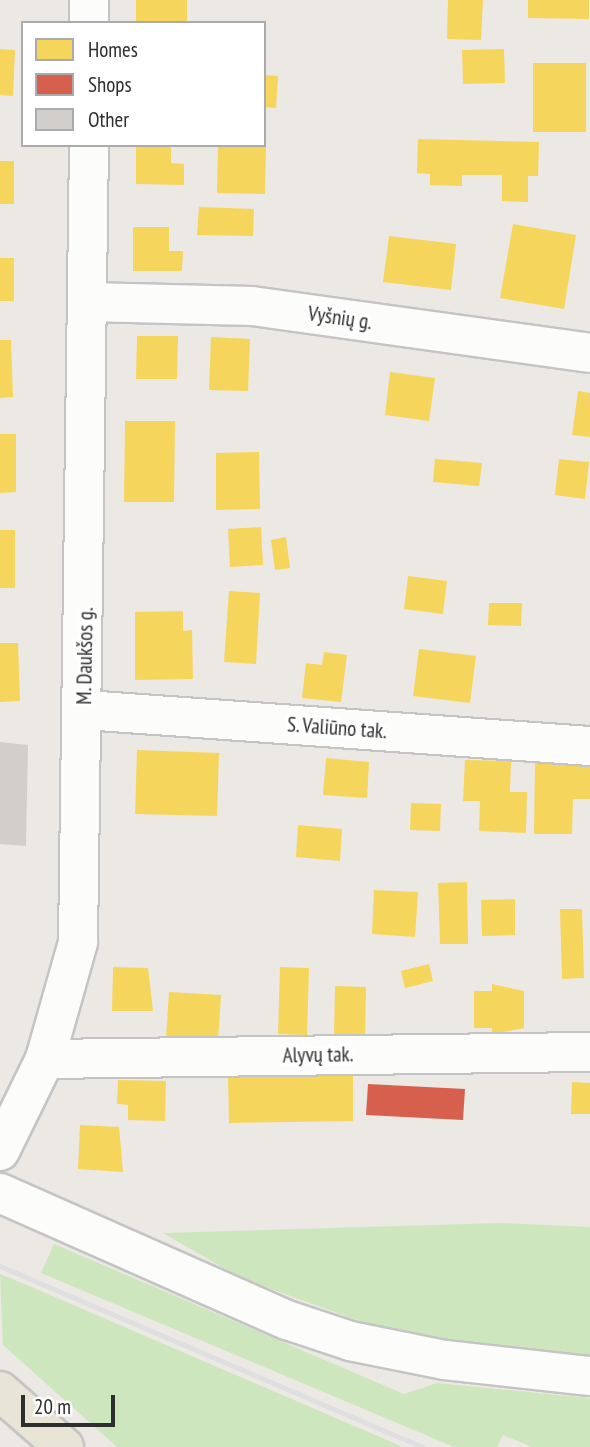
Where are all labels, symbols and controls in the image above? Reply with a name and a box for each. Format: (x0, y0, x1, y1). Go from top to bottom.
legend (21, 21, 266, 147)
text: Homes (88, 36, 138, 63)
text: Shops (88, 71, 132, 98)
text: Other (88, 106, 129, 133)
street label: Vyšnių g. (306, 301, 374, 335)
street label: M. Daukšos g. (72, 606, 98, 706)
street label: S. Valiūno tak. (285, 712, 389, 744)
street label: Alyvų tak. (282, 1042, 354, 1068)
scale bar (24, 1380, 119, 1424)
text: 20 m (34, 1393, 71, 1420)

